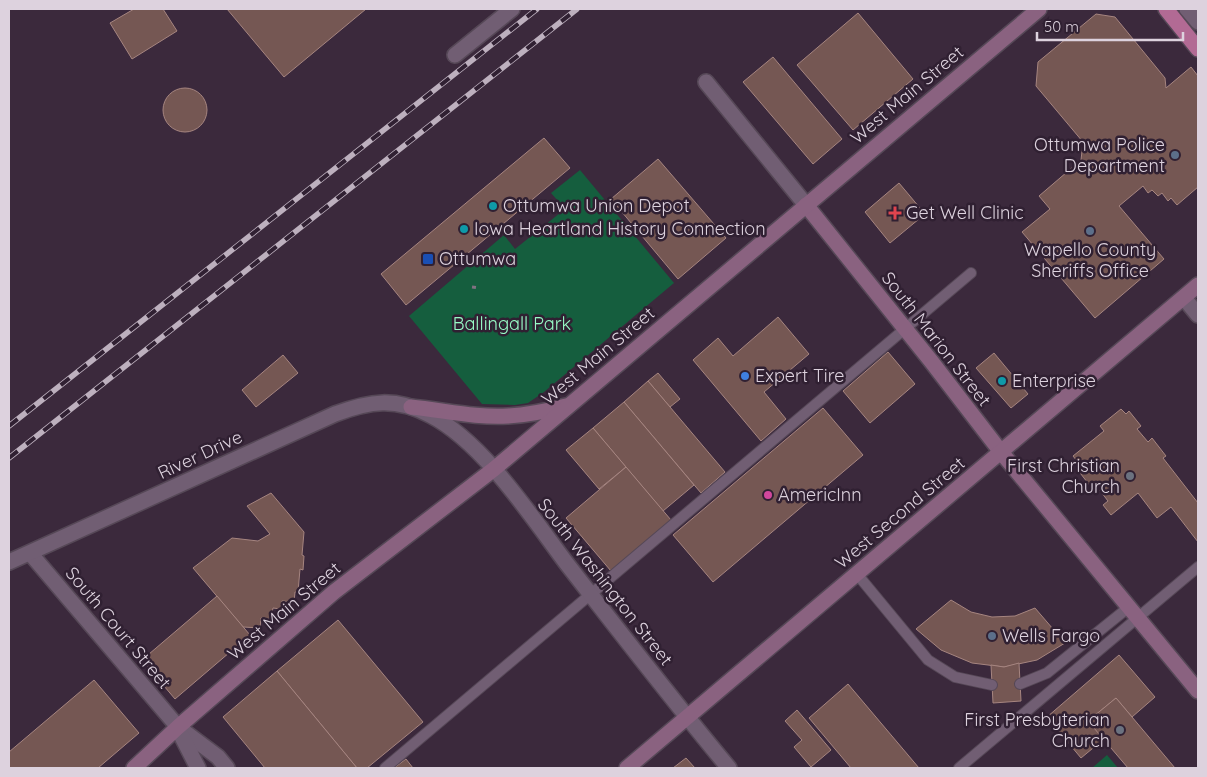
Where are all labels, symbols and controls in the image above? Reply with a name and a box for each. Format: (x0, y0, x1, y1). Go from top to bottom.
scale bar (1037, 10, 1183, 42)
text: 50 m (1044, 17, 1079, 36)
street label: West Main Street (845, 41, 968, 149)
place label: Ottumwa Police Department (1034, 133, 1165, 177)
marker: Ottumwa Police Department (1169, 149, 1181, 161)
place label: Ottumwa Union Depot (503, 194, 690, 217)
marker: Ottumwa Union Depot (487, 200, 499, 212)
place label: Get Well Clinic (906, 201, 1024, 224)
marker: Get Well Clinic (888, 206, 902, 220)
place label: Iowa Heartland History Connection (474, 217, 766, 240)
marker: Iowa Heartland History Connection (458, 223, 470, 235)
marker: Wapello County Sheriffs Office (1084, 225, 1096, 237)
place label: Wapello County Sheriffs Office (1024, 238, 1156, 282)
place label: Ottumwa (439, 247, 516, 270)
marker: Ottumwa (421, 252, 435, 266)
street label: South Marion Street (877, 267, 996, 411)
street label: West Main Street (536, 302, 659, 410)
park label: Ballingall Park (453, 312, 571, 335)
place label: Expert Tire (755, 364, 844, 387)
place label: Enterprise (1012, 369, 1096, 392)
marker: Expert Tire (739, 370, 751, 382)
marker: Enterprise (996, 375, 1008, 387)
street label: River Drive (154, 425, 246, 484)
street label: West Second Street (830, 452, 969, 574)
place label: First Christian Church (1007, 454, 1120, 498)
marker: First Christian Church (1124, 470, 1136, 482)
place label: AmericInn (778, 483, 862, 506)
marker: AmericInn (762, 489, 774, 501)
street label: South Washington Street (533, 493, 678, 670)
street label: West Main Street (222, 557, 345, 665)
street label: South Court Street (61, 562, 176, 693)
place label: Wells Fargo (1002, 624, 1100, 647)
marker: Wells Fargo (986, 630, 998, 642)
place label: First Presbyterian Church (964, 708, 1110, 752)
marker: First Presbyterian Church (1114, 724, 1126, 736)

